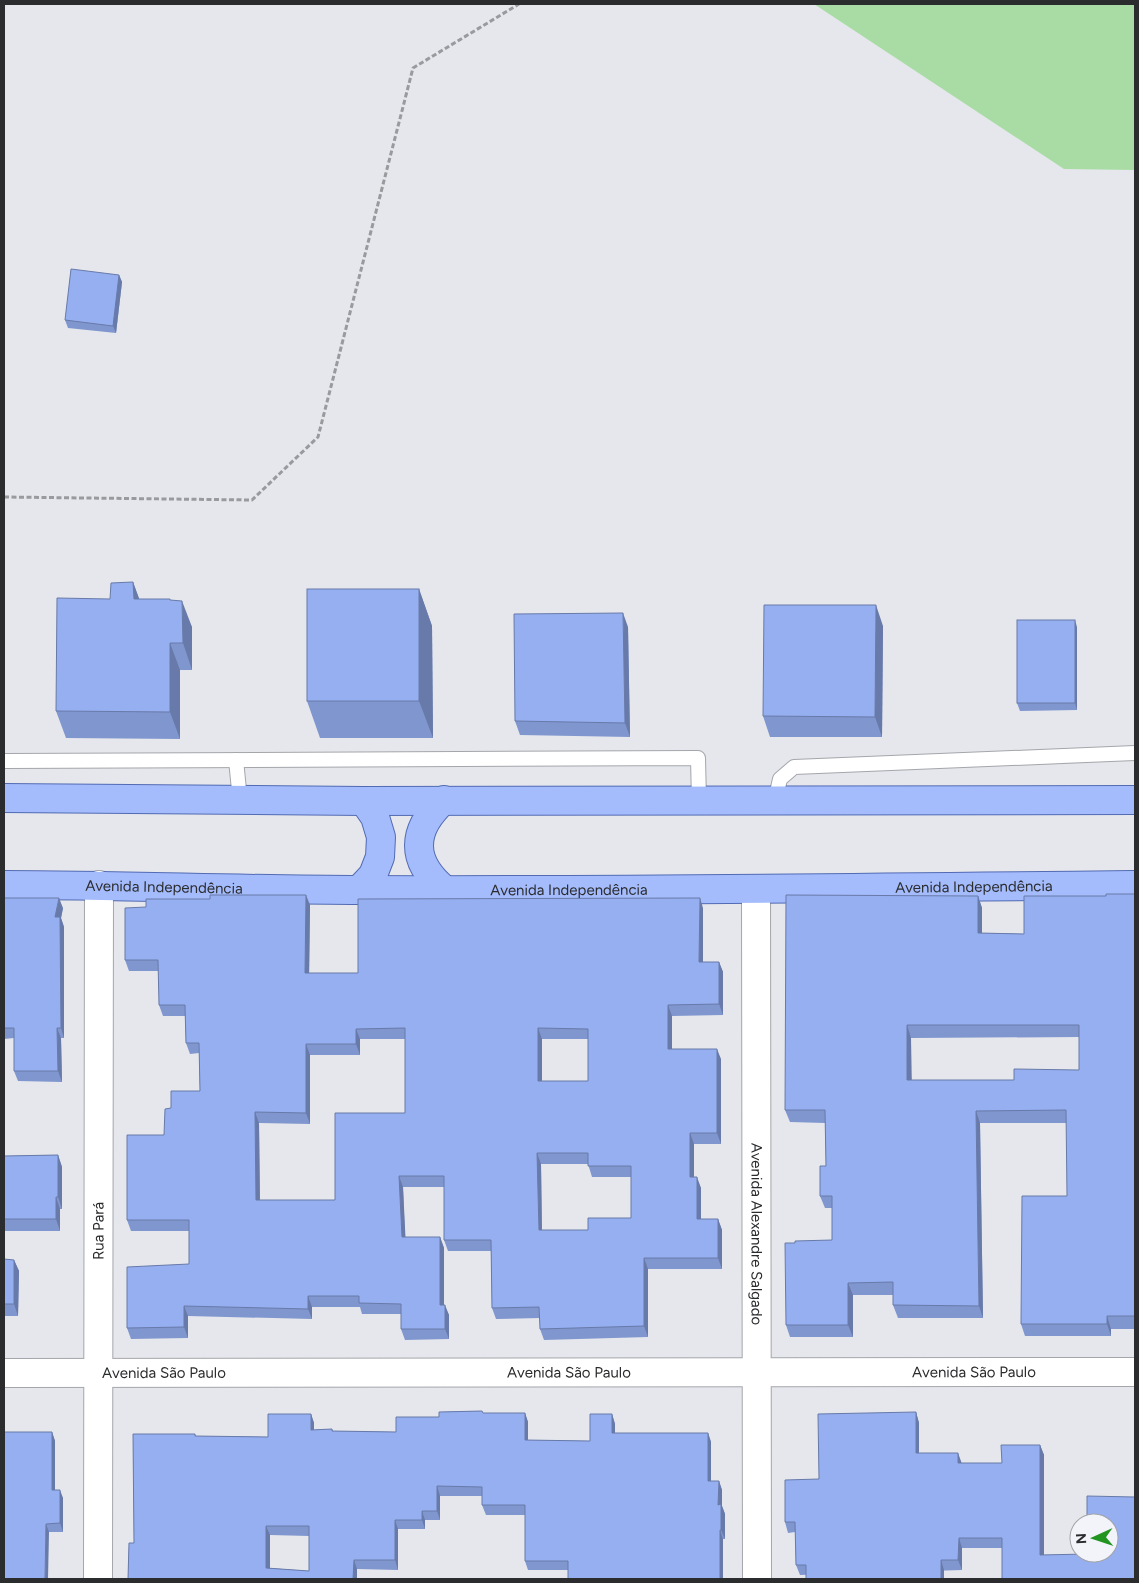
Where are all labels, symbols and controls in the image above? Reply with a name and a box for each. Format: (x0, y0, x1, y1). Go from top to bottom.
street label: Avenida Independência (85, 877, 243, 898)
street label: Avenida Independência (895, 877, 1053, 897)
street label: Avenida Independência (490, 881, 648, 899)
street label: Avenida Alexandre Salgado (747, 1143, 766, 1326)
street label: Rua Pará (89, 1202, 108, 1260)
street label: Avenida São Paulo (507, 1363, 631, 1382)
street label: Avenida São Paulo (912, 1363, 1036, 1381)
street label: Avenida São Paulo (102, 1364, 226, 1382)
north arrow (1069, 1513, 1119, 1563)
text: N (1073, 1533, 1090, 1545)

